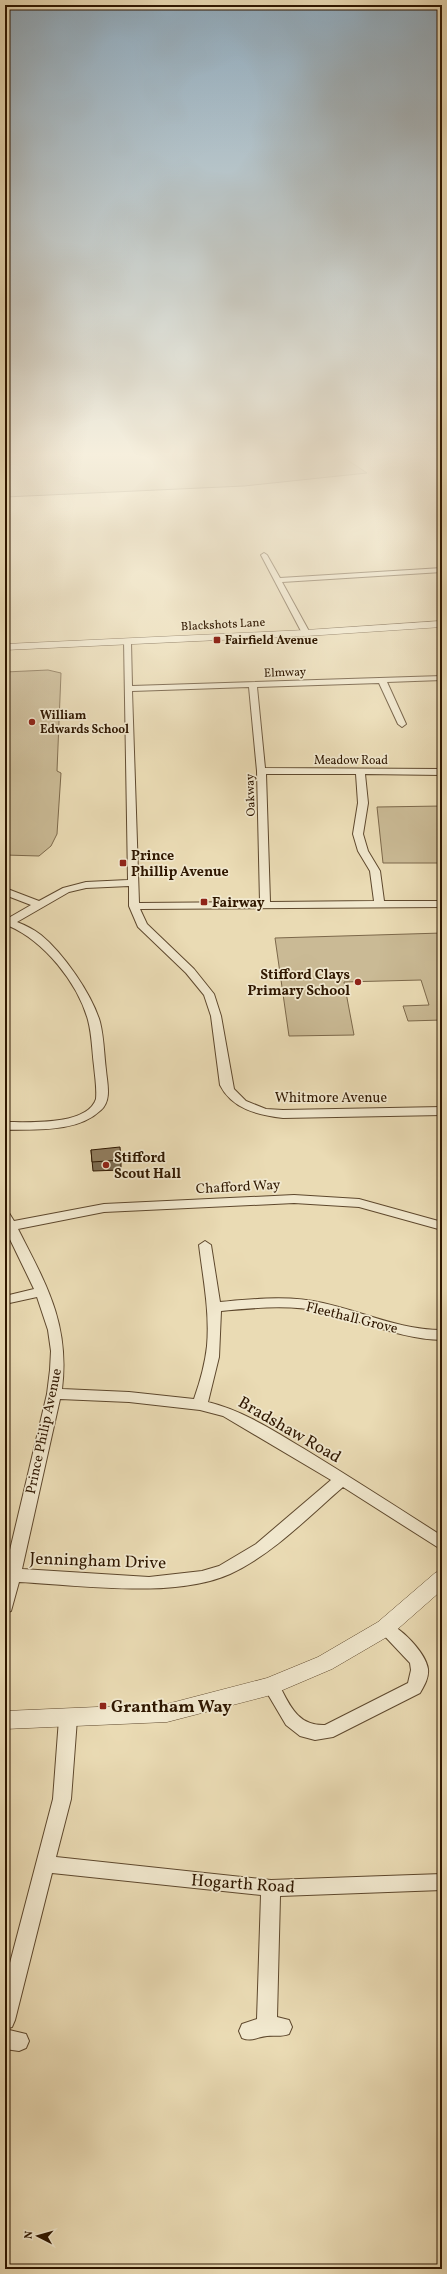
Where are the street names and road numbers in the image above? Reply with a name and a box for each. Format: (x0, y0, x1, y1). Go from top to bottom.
street label: Blackshots Lane (180, 615, 266, 635)
street label: Elmway (264, 664, 307, 682)
street label: Meadow Road (314, 753, 388, 769)
street label: Oakway (242, 773, 260, 817)
street label: Whitmore Avenue (275, 1089, 388, 1108)
street label: Chafford Way (195, 1176, 281, 1199)
street label: Fleethall Grove (304, 1298, 400, 1339)
street label: Prince Philip Avenue (22, 1366, 67, 1496)
street label: Bradshaw Road (233, 1391, 345, 1469)
street label: Jenningham Drive (29, 1548, 167, 1575)
street label: Hogarth Road (190, 1869, 296, 1900)

